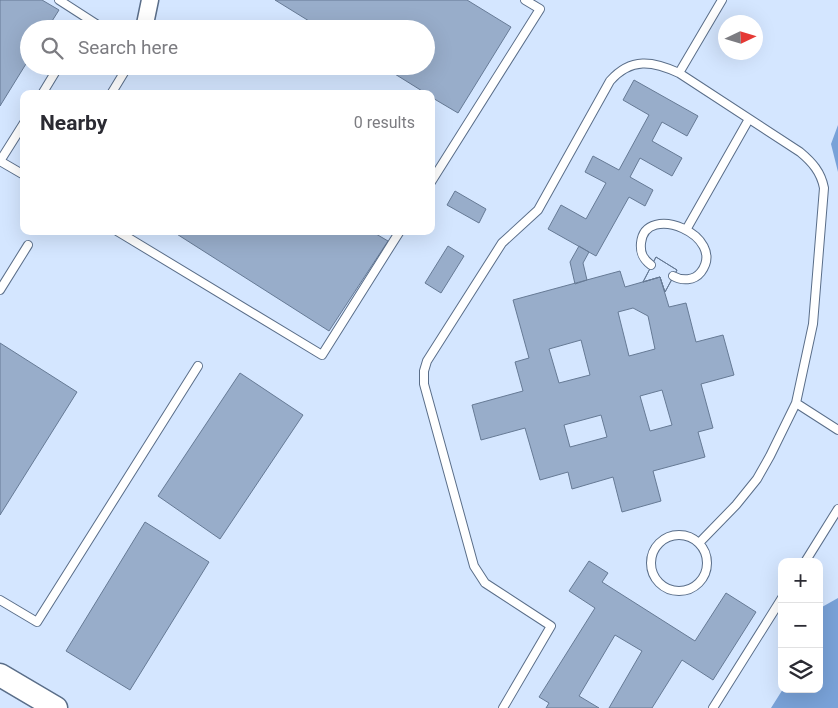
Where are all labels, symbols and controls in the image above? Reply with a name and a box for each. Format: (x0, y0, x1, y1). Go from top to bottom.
north arrow (718, 15, 763, 60)
search box (20, 20, 435, 75)
icon: search (38, 34, 66, 62)
text: Search here (78, 36, 178, 59)
text: Nearby (40, 111, 107, 135)
text: 0 results (354, 113, 415, 132)
map controls (778, 558, 823, 693)
button: + (778, 558, 823, 603)
button: − (778, 603, 823, 648)
button: layers (778, 648, 823, 693)

